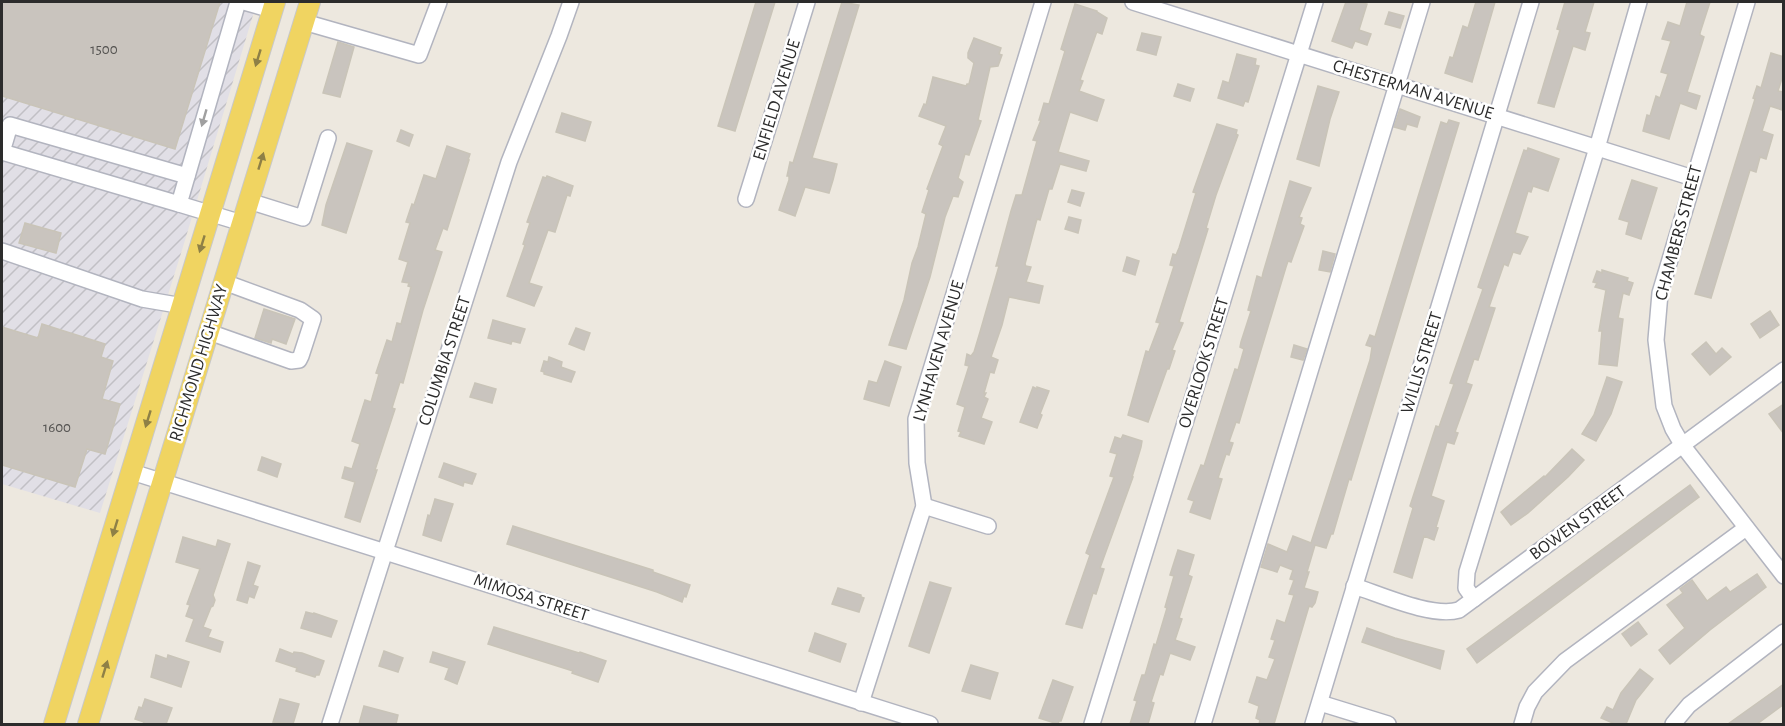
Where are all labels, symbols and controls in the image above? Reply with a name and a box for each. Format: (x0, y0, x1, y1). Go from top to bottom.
street label: ENFIELD AVENUE (750, 37, 804, 163)
house number: 1500 (90, 42, 118, 57)
one-way arrow (253, 49, 262, 67)
street label: CHESTERMAN AVENUE (1331, 57, 1496, 123)
one-way arrow (199, 109, 208, 127)
one-way arrow (257, 152, 266, 170)
street label: CHAMBERS STREET (1652, 163, 1706, 303)
one-way arrow (197, 235, 206, 253)
street label: LYNHAVEN AVENUE (910, 278, 968, 424)
street label: RICHMOND HIGHWAY (167, 282, 232, 444)
street label: COLUMBIA STREET (416, 294, 474, 428)
street label: OVERLOOK STREET (1176, 295, 1232, 431)
street label: WILLIS STREET (1398, 310, 1446, 416)
one-way arrow (143, 410, 152, 428)
house number: 1600 (43, 420, 71, 435)
street label: BOWEN STREET (1527, 482, 1630, 564)
one-way arrow (110, 519, 119, 537)
street label: MIMOSA STREET (471, 571, 591, 625)
one-way arrow (101, 659, 110, 677)

